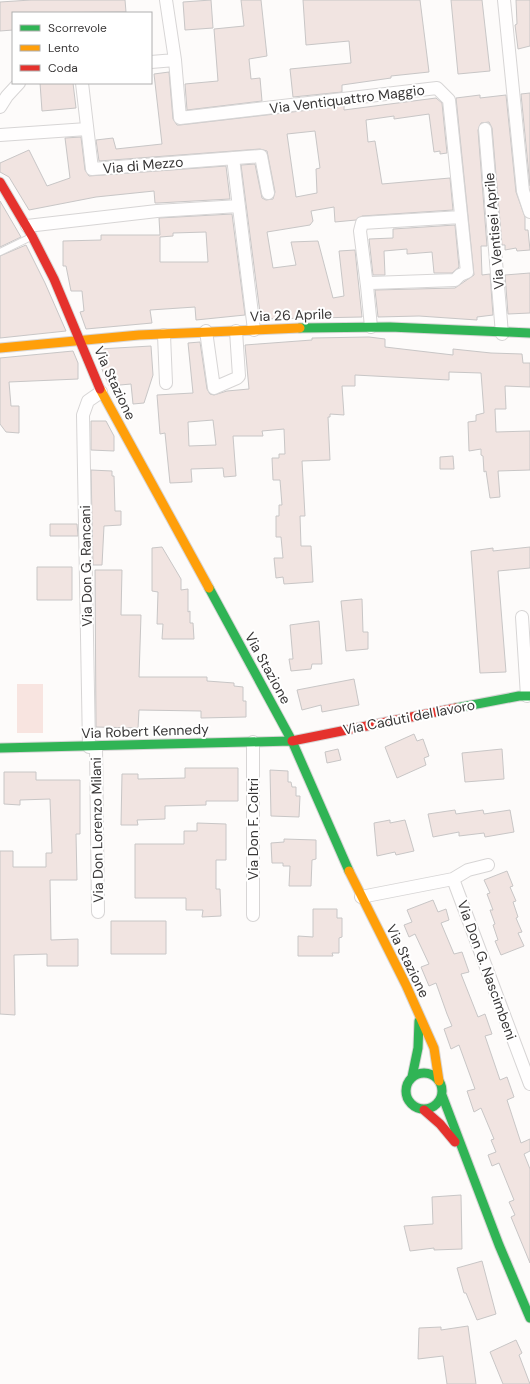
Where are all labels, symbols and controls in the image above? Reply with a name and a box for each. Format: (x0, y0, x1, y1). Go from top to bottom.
legend (12, 12, 152, 84)
text: Scorrevole (48, 20, 107, 36)
text: Lento (48, 40, 79, 56)
text: Coda (48, 60, 78, 76)
street label: Via Ventiquattro Maggio (268, 81, 426, 117)
street label: Via di Mezzo (102, 153, 184, 177)
street label: Via Ventisei Aprile (480, 172, 508, 290)
street label: Via 26 Aprile (250, 305, 332, 325)
street label: Via Stazione (90, 343, 140, 423)
street label: Via Don G. Rancani (76, 505, 96, 627)
street label: Via Stazione (241, 629, 295, 707)
street label: Via Caduti del lavoro (342, 695, 476, 739)
street label: Via Robert Kennedy (81, 720, 209, 742)
street label: Via Don Lorenzo Milani (87, 757, 107, 903)
street label: Via Don F. Coltri (244, 778, 262, 880)
street label: Via Don G. Nascimbeni (453, 898, 521, 1042)
street label: Via Stazione (383, 921, 434, 1001)

